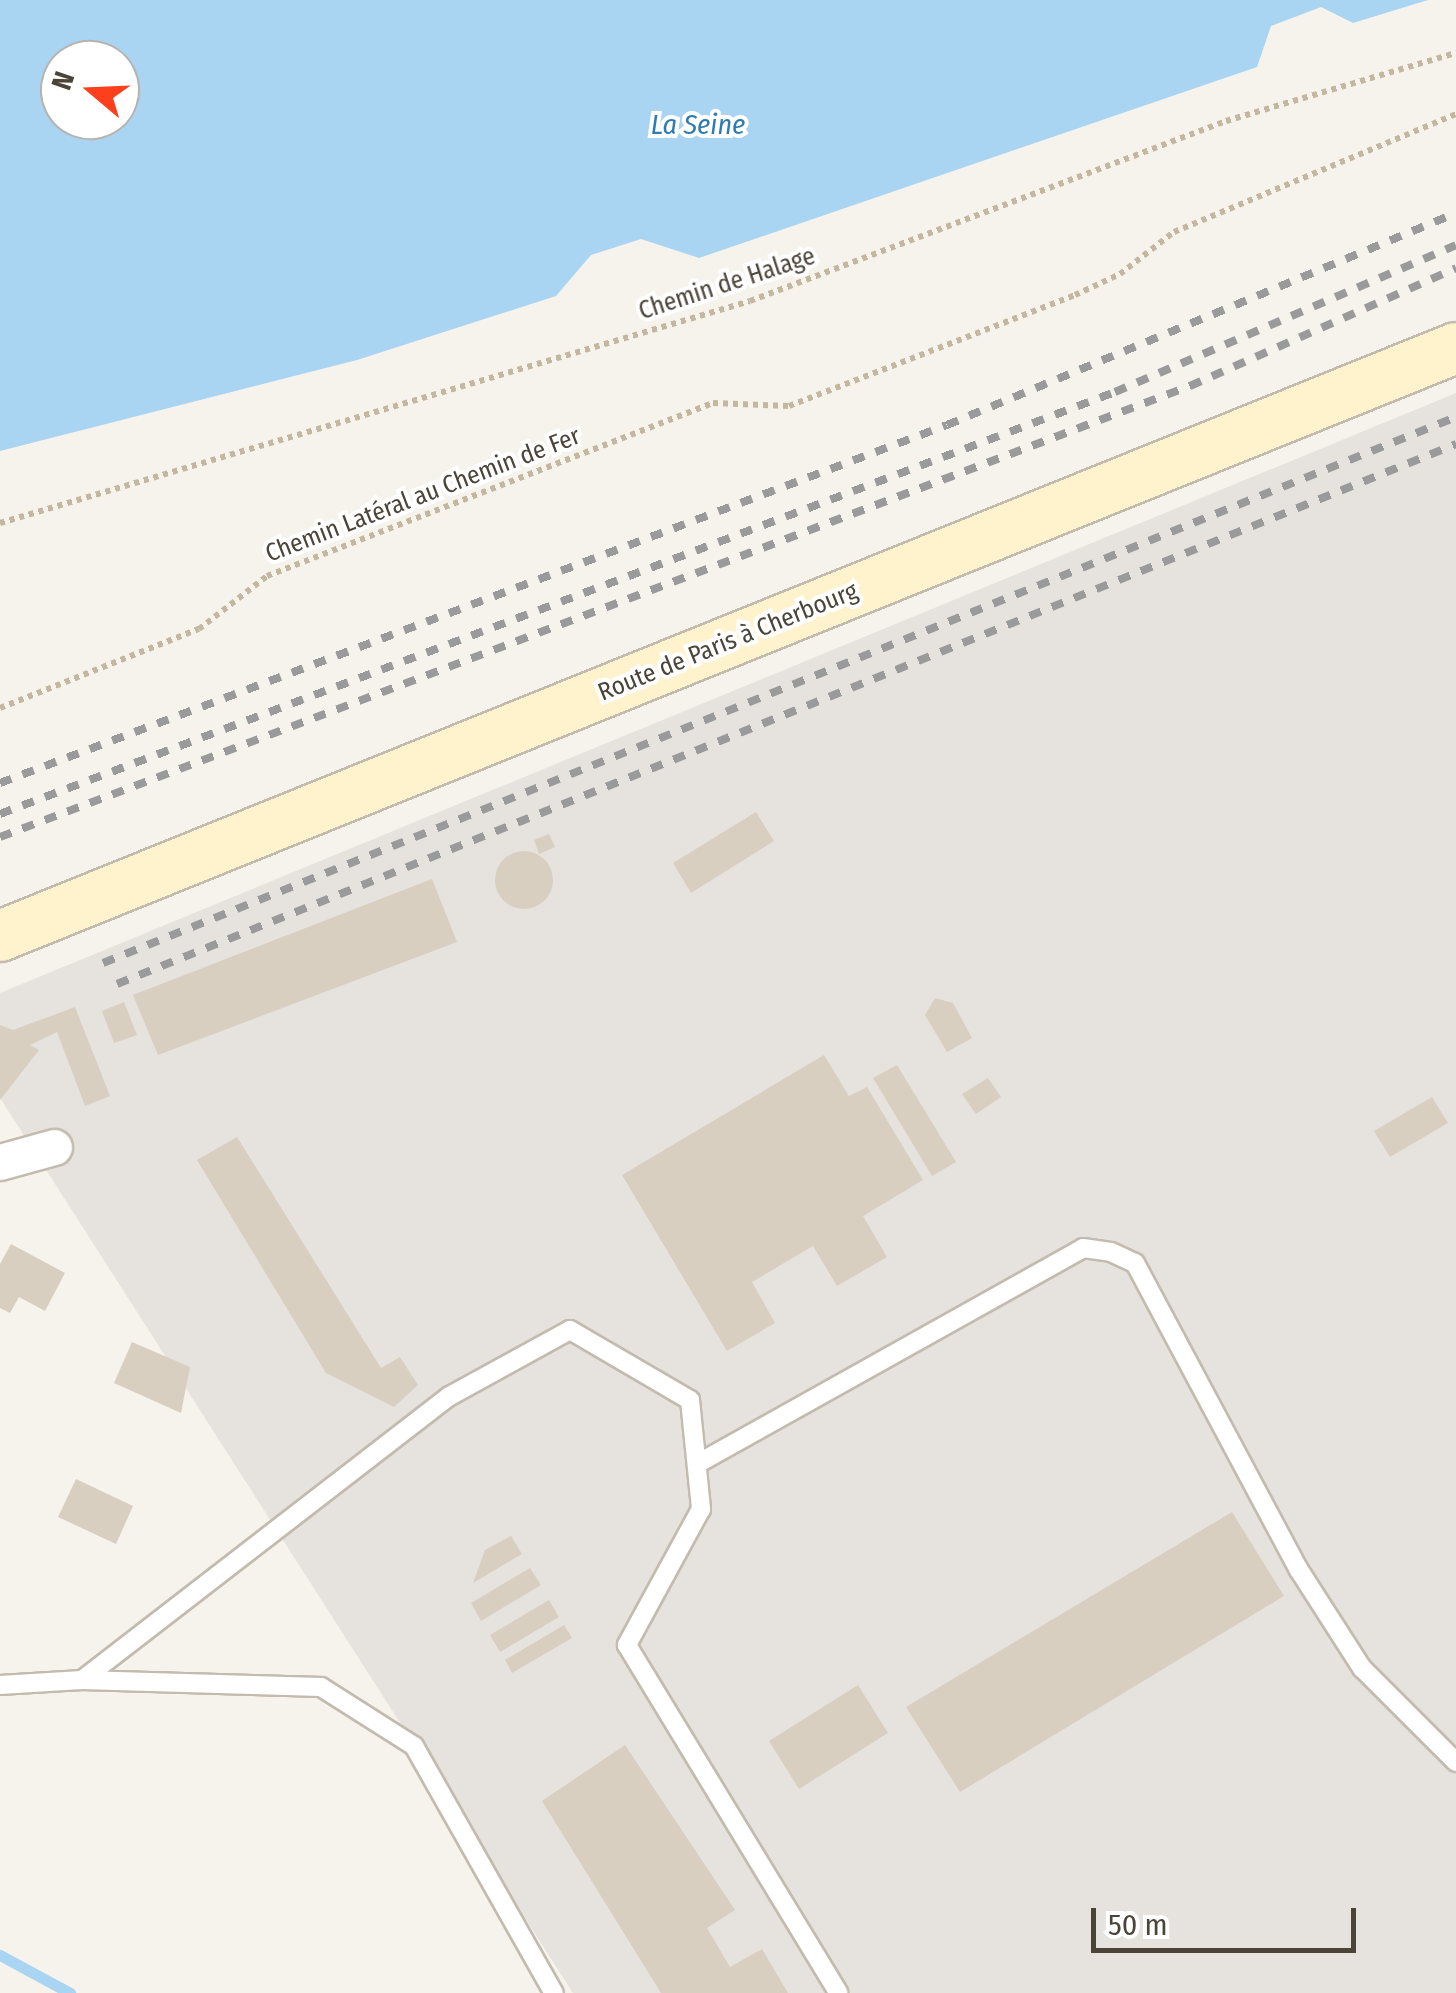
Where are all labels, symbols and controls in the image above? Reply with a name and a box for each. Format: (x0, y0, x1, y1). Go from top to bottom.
north arrow (40, 40, 140, 140)
text: N (45, 67, 81, 94)
water label: La Seine (651, 108, 745, 142)
street label: Chemin de Halage (635, 241, 819, 327)
street label: Chemin Latéral au Chemin de Fer (261, 421, 585, 569)
street label: Route de Paris à Cherbourg (594, 576, 862, 708)
scale bar (1096, 1888, 1361, 1950)
text: 50 m (1108, 1907, 1168, 1943)

